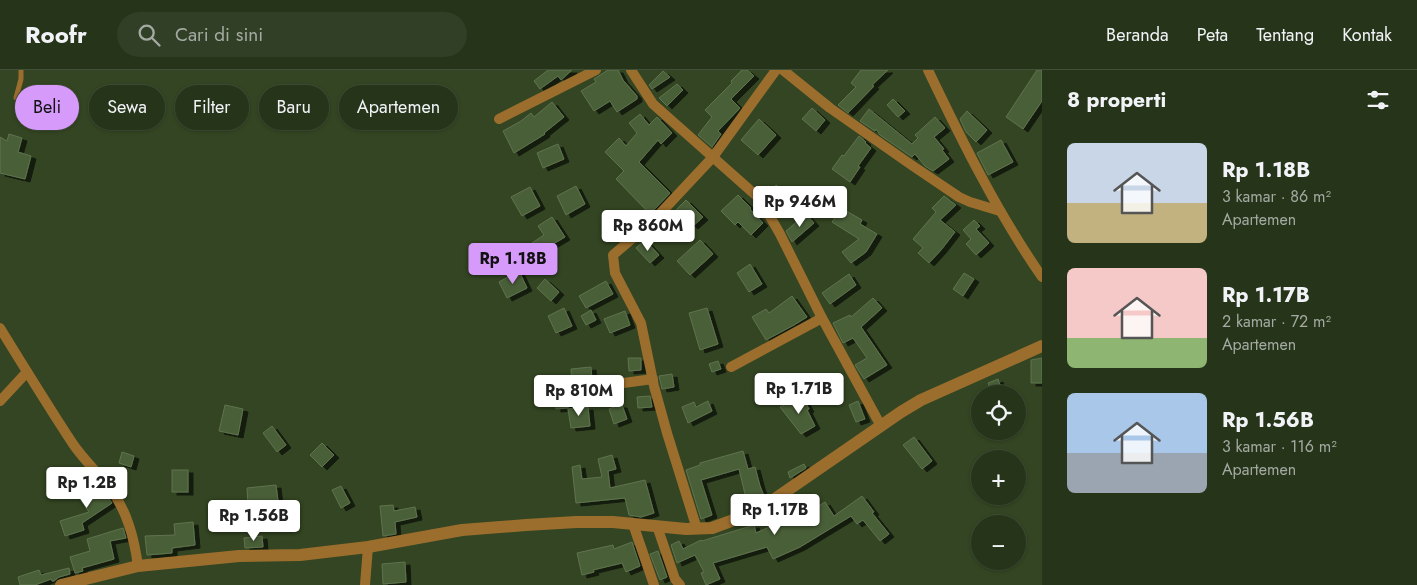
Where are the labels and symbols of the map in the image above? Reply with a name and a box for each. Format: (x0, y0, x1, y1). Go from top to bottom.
pin: Rp 946M (754, 186, 846, 228)
pin: Rp 860M (602, 210, 694, 252)
pin: Rp 1.18B (461, 242, 565, 285)
pin: Rp 1.71B (747, 372, 851, 415)
pin: Rp 810M (533, 374, 625, 417)
pin: Rp 1.2B (41, 466, 133, 509)
pin: Rp 1.17B (723, 494, 827, 536)
pin: Rp 1.56B (202, 500, 306, 542)

